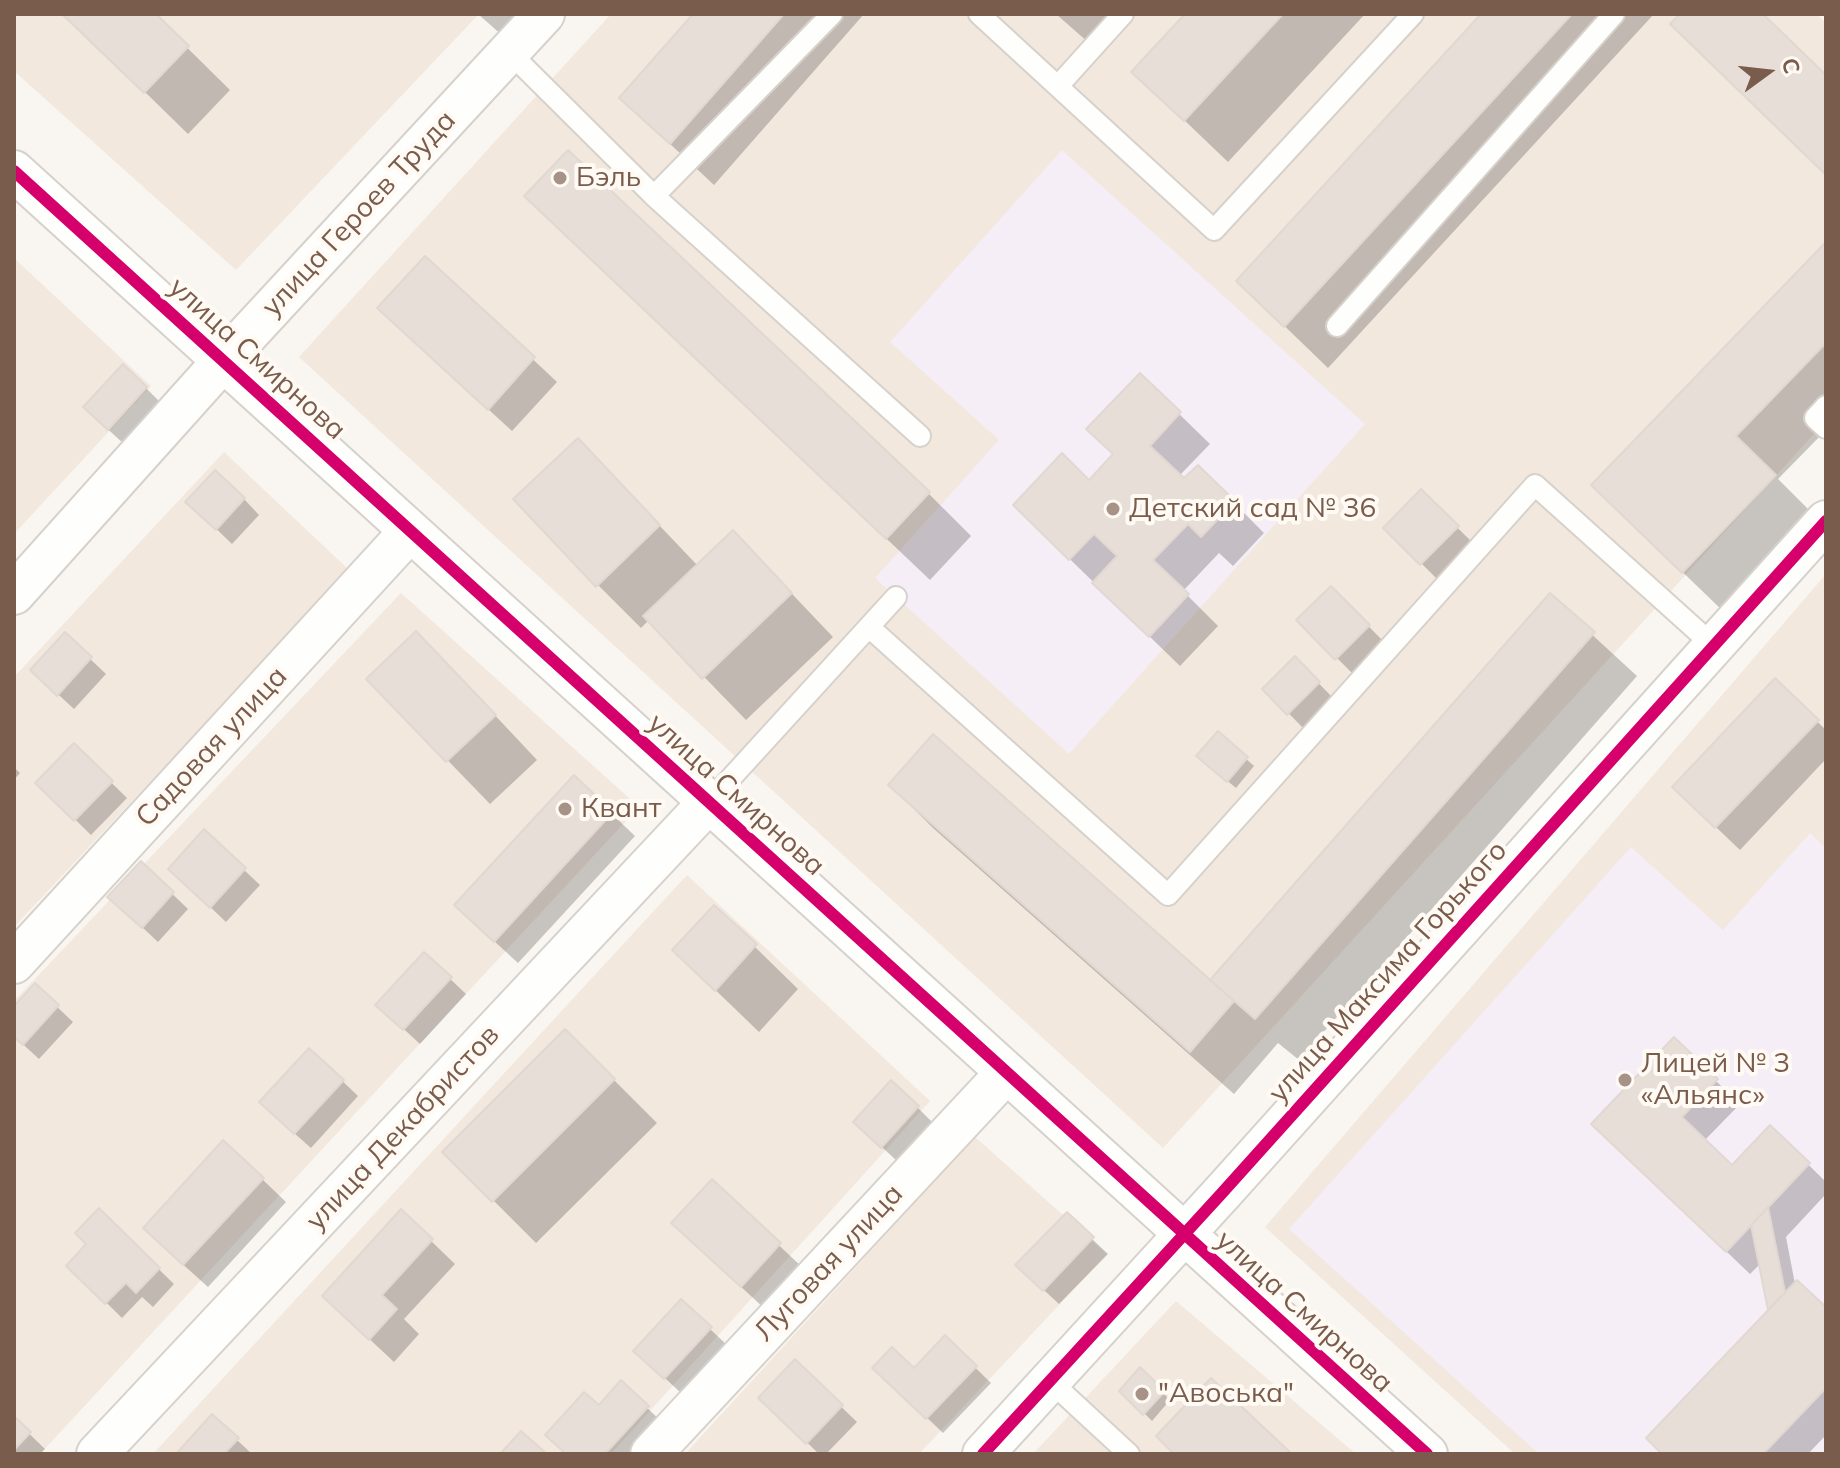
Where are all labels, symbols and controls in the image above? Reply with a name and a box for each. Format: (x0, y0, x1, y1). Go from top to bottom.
north arrow (1728, 32, 1808, 112)
text: С (1776, 55, 1807, 77)
street label: улица Героев Труда (255, 104, 463, 324)
place label: Бэль (576, 161, 641, 195)
marker: Бэль (551, 169, 569, 187)
street label: улица Смирнова (162, 271, 352, 447)
place label: Детский сад № 36 (1129, 492, 1376, 526)
marker: Детский сад № 36 (1104, 500, 1122, 518)
street label: Садовая улица (129, 660, 295, 834)
street label: улица Смирнова (641, 707, 831, 883)
place label: Квант (581, 792, 662, 826)
marker: Квант (556, 800, 574, 818)
street label: улица Максима Горького (1262, 834, 1514, 1110)
street label: улица Декабристов (299, 1019, 507, 1237)
place label: Лицей № 3 «Альянс» (1641, 1047, 1790, 1113)
marker: Лицей № 3 «Альянс» (1616, 1071, 1634, 1089)
street label: Луговая улица (748, 1178, 910, 1348)
street label: улица Смирнова (1209, 1224, 1399, 1400)
place label: "Авоська" (1158, 1377, 1294, 1411)
marker: "Авоська" (1133, 1385, 1151, 1403)

